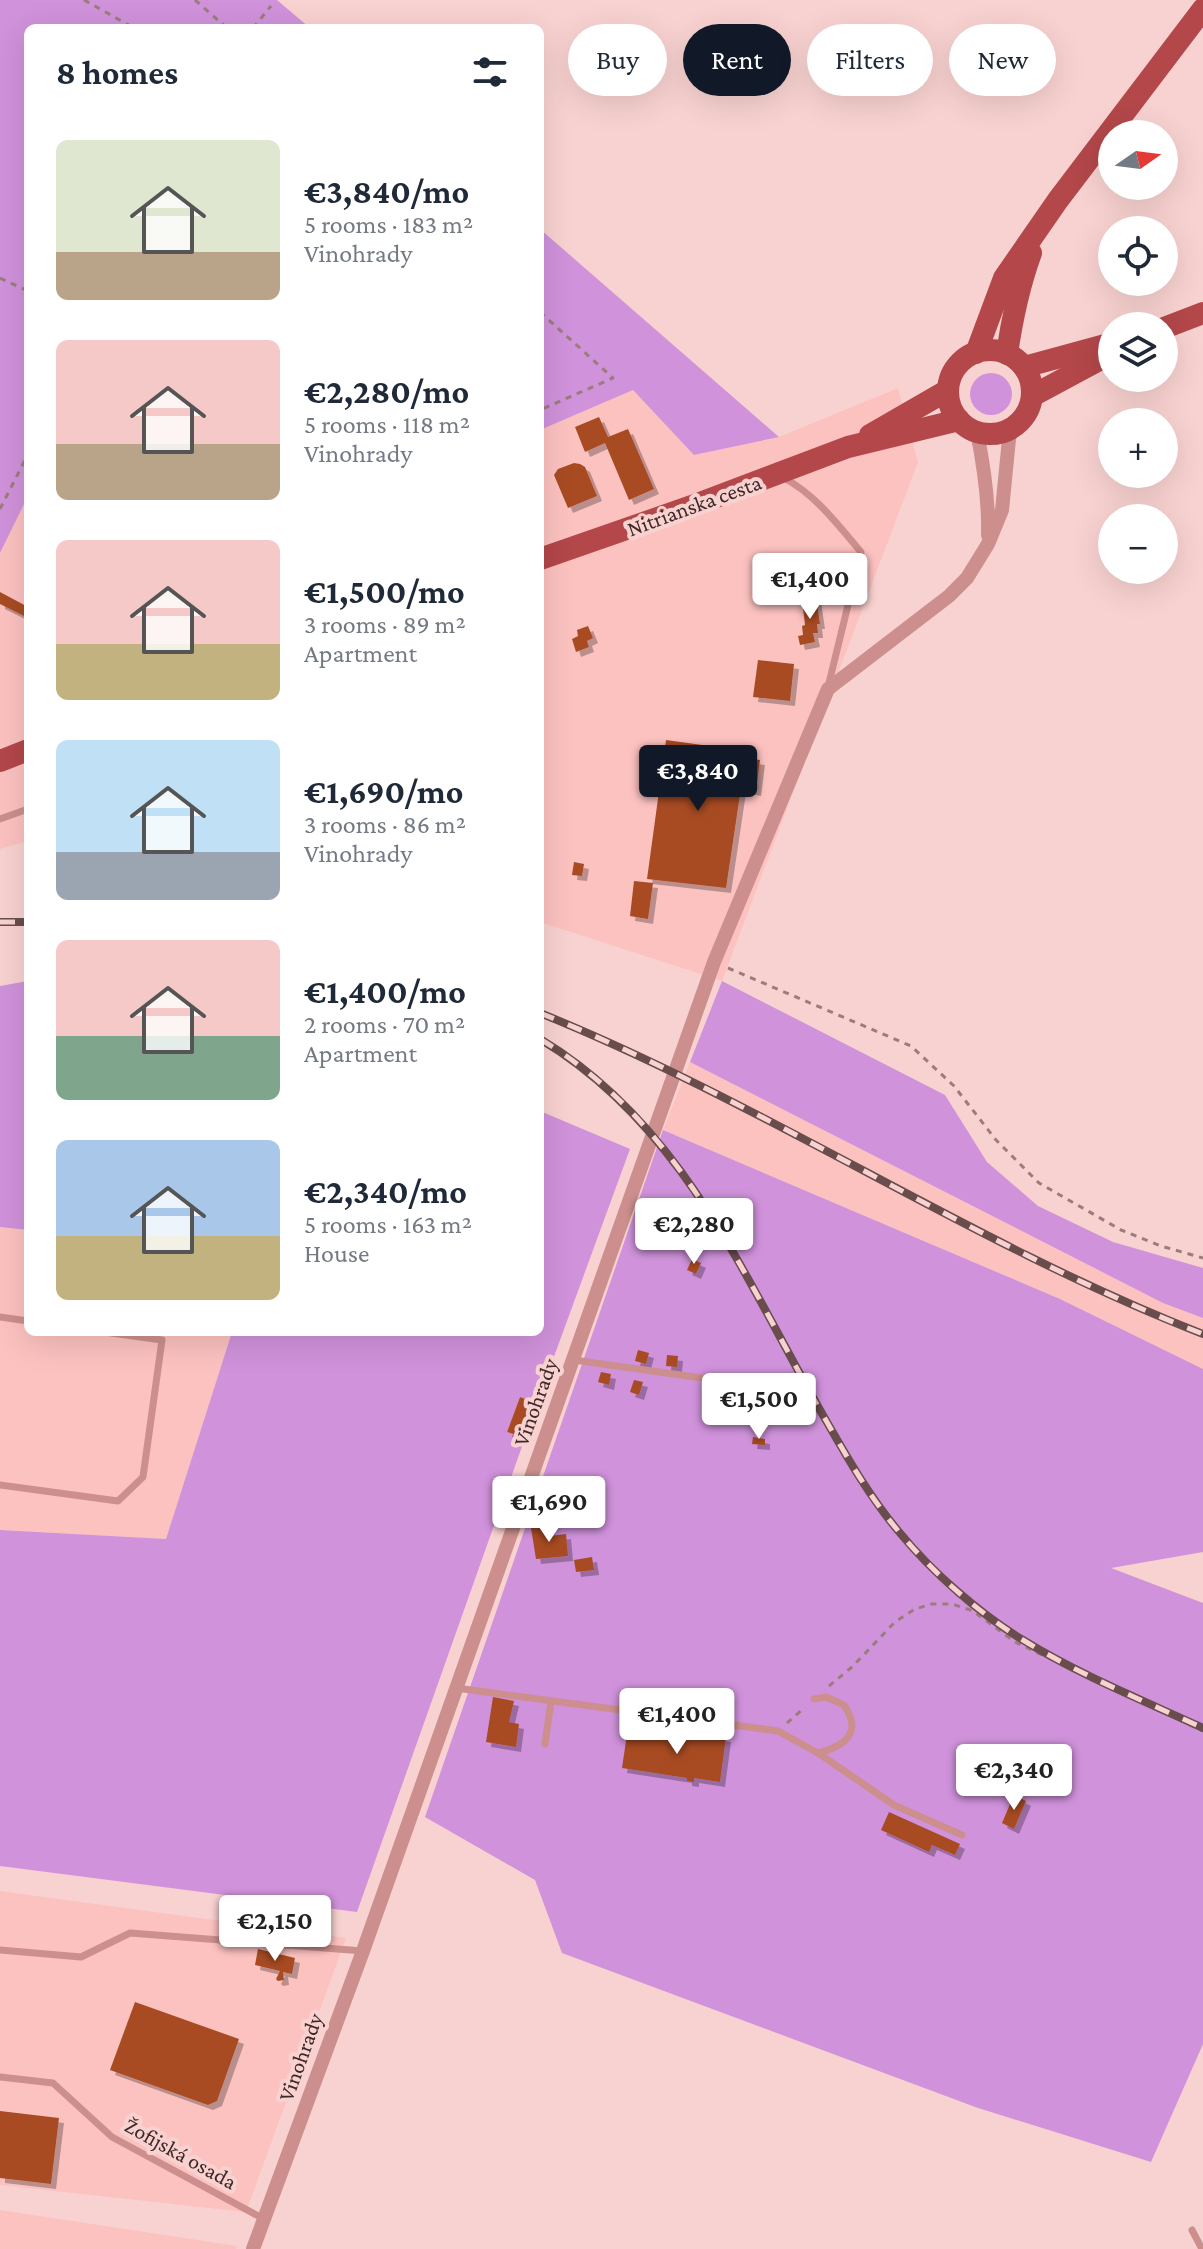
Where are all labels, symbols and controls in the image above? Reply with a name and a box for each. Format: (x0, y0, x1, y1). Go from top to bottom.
chip: Buy (568, 24, 667, 96)
chip: Rent (683, 24, 791, 96)
chip: Filters (807, 24, 933, 96)
chip: New (949, 24, 1056, 96)
icon: filters (468, 50, 512, 94)
text: 8 homes (56, 54, 178, 91)
north arrow (1098, 120, 1178, 200)
map controls (1098, 120, 1178, 584)
icon: home (120, 172, 216, 268)
text: €3,840/mo (304, 173, 469, 210)
text: 5 rooms · 183 m² (304, 210, 473, 239)
button: locate (1098, 216, 1178, 296)
text: Vinohrady (304, 239, 413, 268)
button: layers (1098, 312, 1178, 392)
icon: home (120, 372, 216, 468)
text: €2,280/mo (304, 373, 469, 410)
button: + (1098, 408, 1178, 488)
text: 5 rooms · 118 m² (304, 410, 470, 439)
text: Vinohrady (304, 439, 413, 468)
street label: Nitrianska cesta (624, 470, 765, 541)
button: − (1098, 504, 1178, 584)
pin: €1,400 (745, 553, 875, 621)
text: €1,400 (770, 564, 850, 593)
icon: home (120, 572, 216, 668)
text: €1,500/mo (304, 573, 465, 610)
text: 3 rooms · 89 m² (304, 610, 466, 639)
text: Apartment (304, 639, 417, 668)
pin: €3,840 (633, 745, 763, 813)
text: €3,840 (657, 756, 739, 785)
icon: home (120, 772, 216, 868)
text: €1,690/mo (304, 773, 463, 810)
text: 3 rooms · 86 m² (304, 810, 466, 839)
text: Vinohrady (304, 839, 413, 868)
icon: home (120, 972, 216, 1068)
text: €1,400/mo (304, 973, 466, 1010)
text: 2 rooms · 70 m² (304, 1010, 465, 1039)
text: Apartment (304, 1039, 417, 1068)
icon: home (120, 1172, 216, 1268)
text: €2,340/mo (304, 1173, 467, 1210)
pin: €2,280 (629, 1198, 759, 1266)
text: €2,280 (653, 1209, 735, 1238)
text: 5 rooms · 163 m² (304, 1210, 472, 1239)
text: House (304, 1239, 369, 1268)
street label: Vinohrady (508, 1354, 563, 1450)
pin: €1,500 (694, 1373, 824, 1441)
text: €1,500 (720, 1384, 798, 1413)
pin: €1,690 (484, 1476, 614, 1544)
text: €1,690 (510, 1487, 588, 1516)
pin: €1,400 (612, 1688, 742, 1756)
text: €1,400 (637, 1699, 717, 1728)
pin: €2,340 (949, 1744, 1079, 1812)
text: €2,340 (974, 1755, 1054, 1784)
pin: €2,150 (210, 1895, 340, 1963)
text: €2,150 (237, 1906, 313, 1935)
street label: Vinohrady (273, 2009, 328, 2105)
street label: Žofijská osada (120, 2112, 241, 2195)

